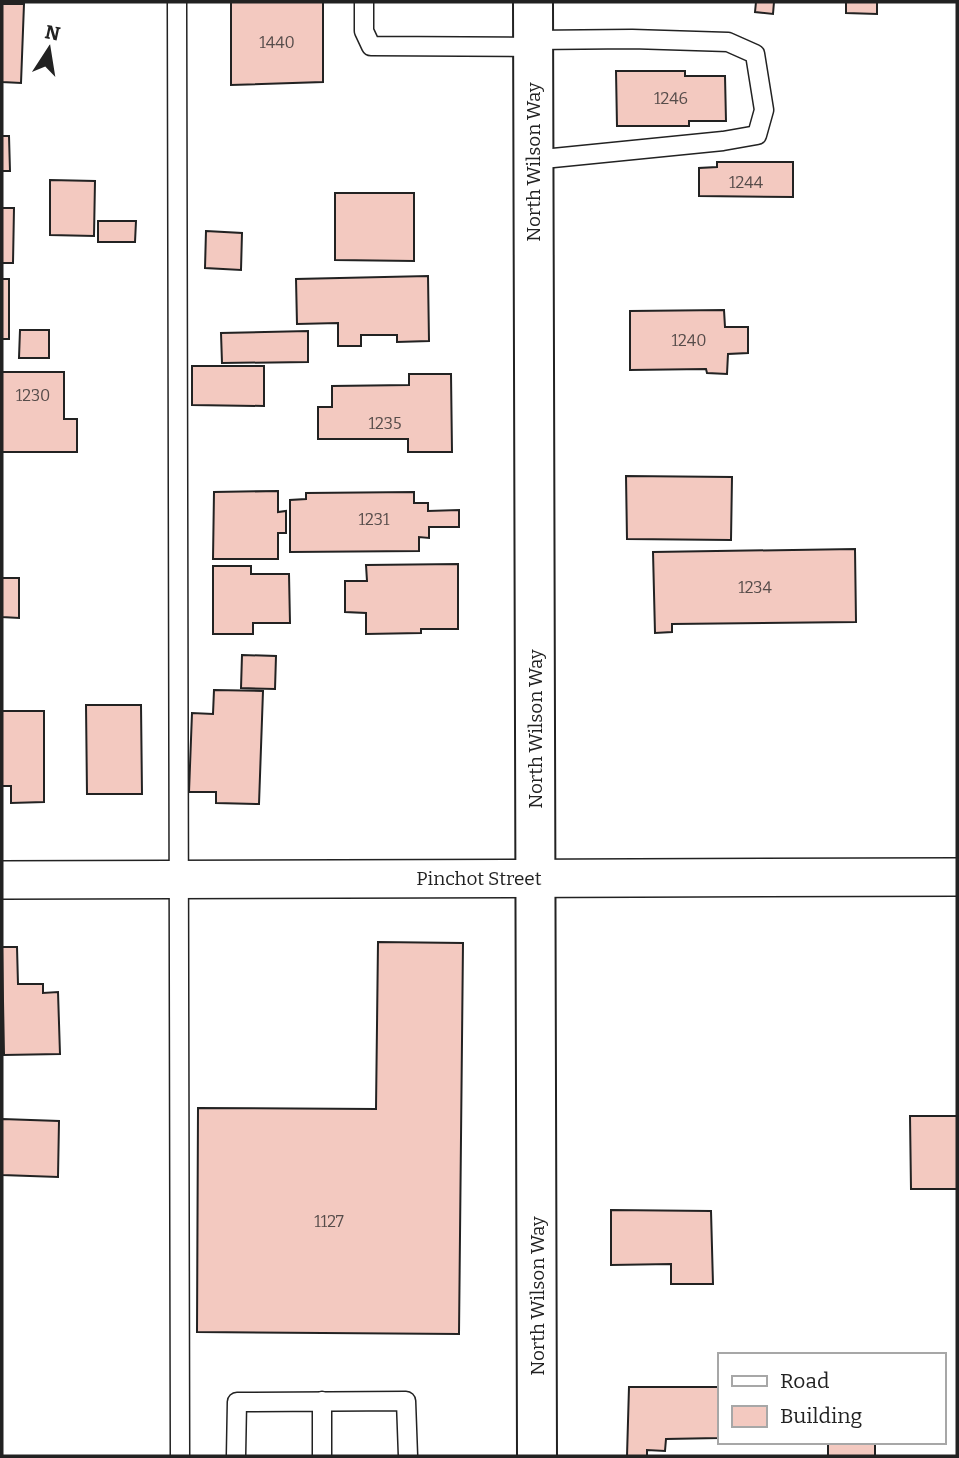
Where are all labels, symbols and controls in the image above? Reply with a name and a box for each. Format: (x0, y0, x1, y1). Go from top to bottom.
north arrow (14, 14, 84, 84)
text: N (43, 20, 62, 46)
house number: 1440 (259, 33, 295, 52)
street label: North Wilson Way (522, 81, 545, 242)
house number: 1246 (654, 89, 688, 108)
house number: 1244 (729, 173, 764, 192)
house number: 1240 (672, 331, 706, 350)
house number: 1230 (16, 386, 50, 405)
house number: 1235 (369, 414, 401, 433)
house number: 1231 (359, 510, 390, 529)
house number: 1234 (738, 578, 772, 597)
street label: North Wilson Way (524, 648, 547, 809)
street label: Pinchot Street (416, 867, 542, 890)
house number: 1127 (314, 1212, 344, 1231)
street label: North Wilson Way (526, 1215, 549, 1376)
legend (718, 1353, 945, 1444)
text: Road (780, 1368, 829, 1394)
text: Building (780, 1403, 863, 1429)

